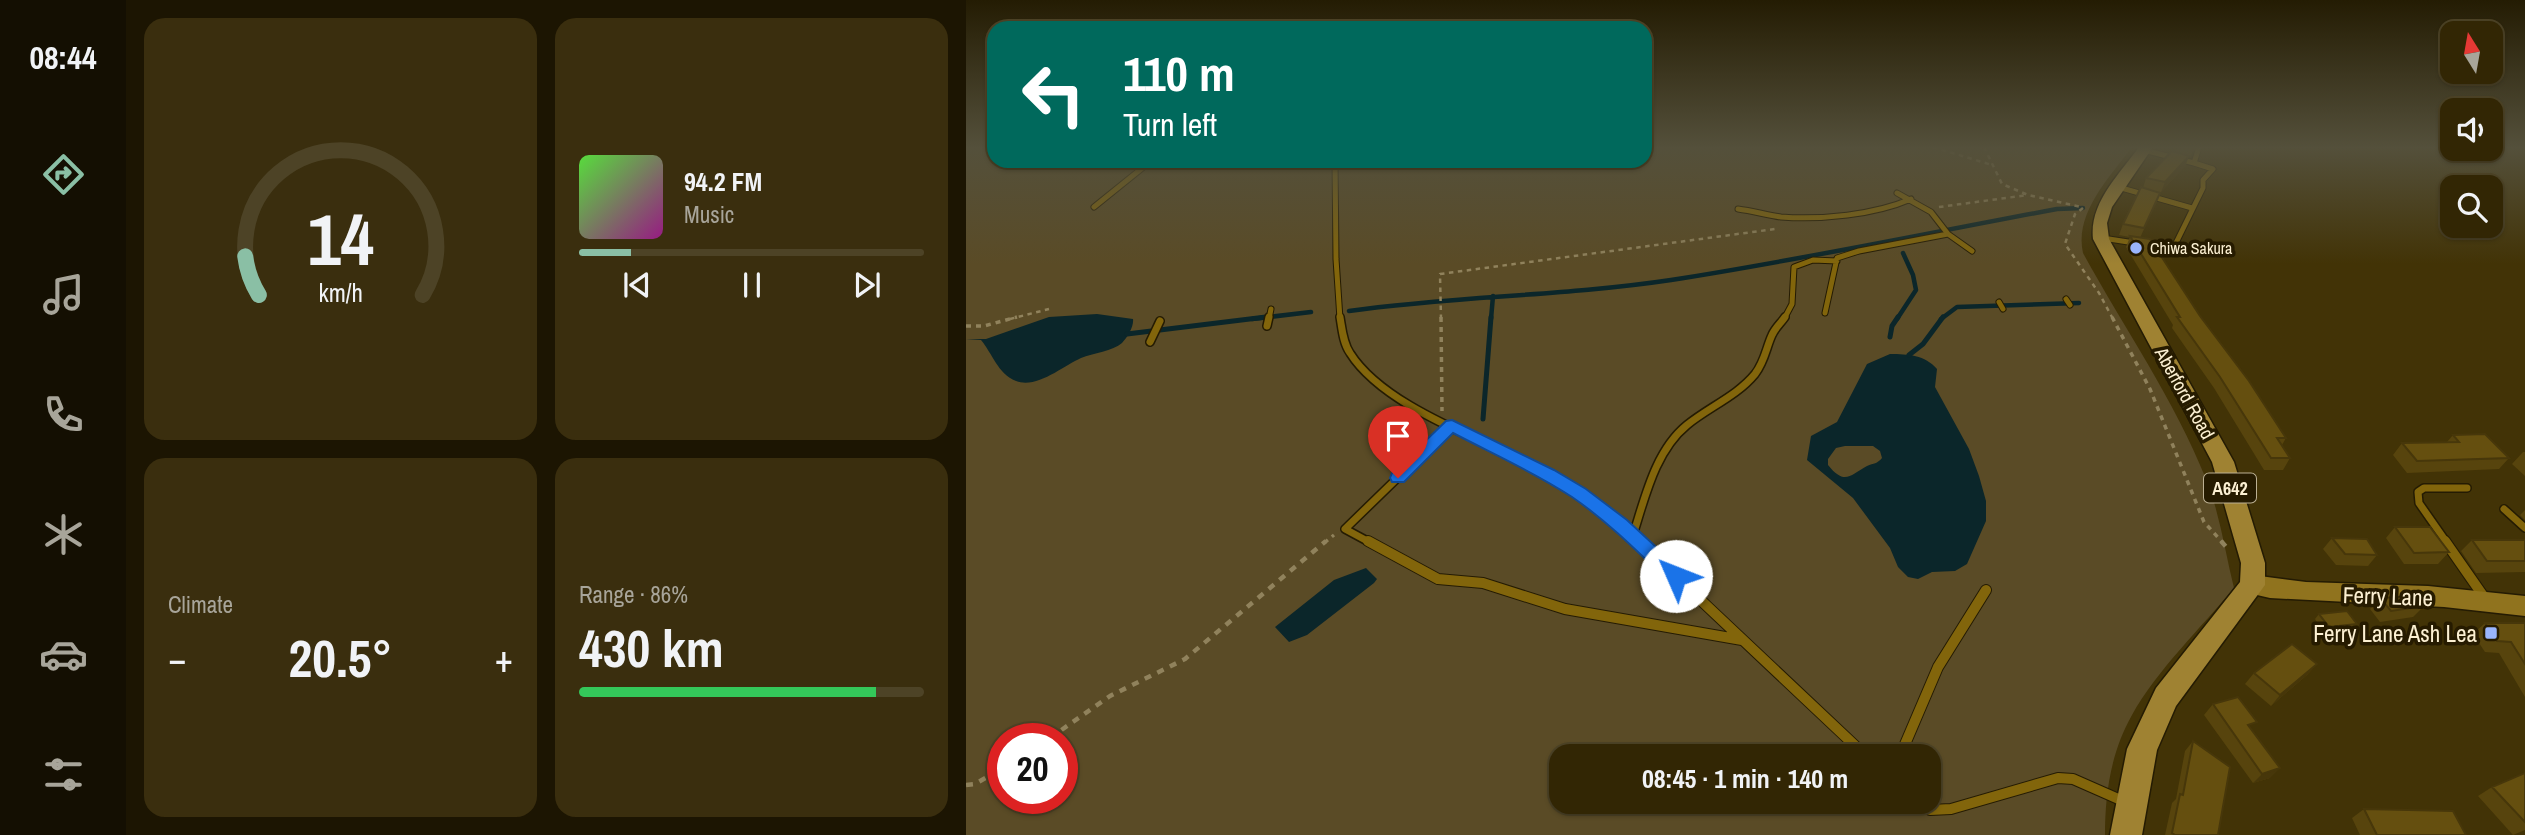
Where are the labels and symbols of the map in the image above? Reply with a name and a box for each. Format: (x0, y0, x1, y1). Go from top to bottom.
north arrow (2440, 21, 2502, 84)
place label: Chiwa Sakura (2150, 237, 2233, 259)
marker: Chiwa Sakura (2128, 240, 2144, 256)
street label: Aberford Road (2149, 342, 2221, 444)
pin (1368, 406, 1428, 478)
road number: A642 (2204, 474, 2256, 502)
position arrow (1639, 539, 1713, 613)
street label: Ferry Lane (2342, 579, 2434, 613)
place label: Ferry Lane Ash Lea (2313, 618, 2478, 649)
marker: Ferry Lane Ash Lea (2483, 625, 2499, 641)
speed limit sign: 20 (987, 723, 1078, 814)

